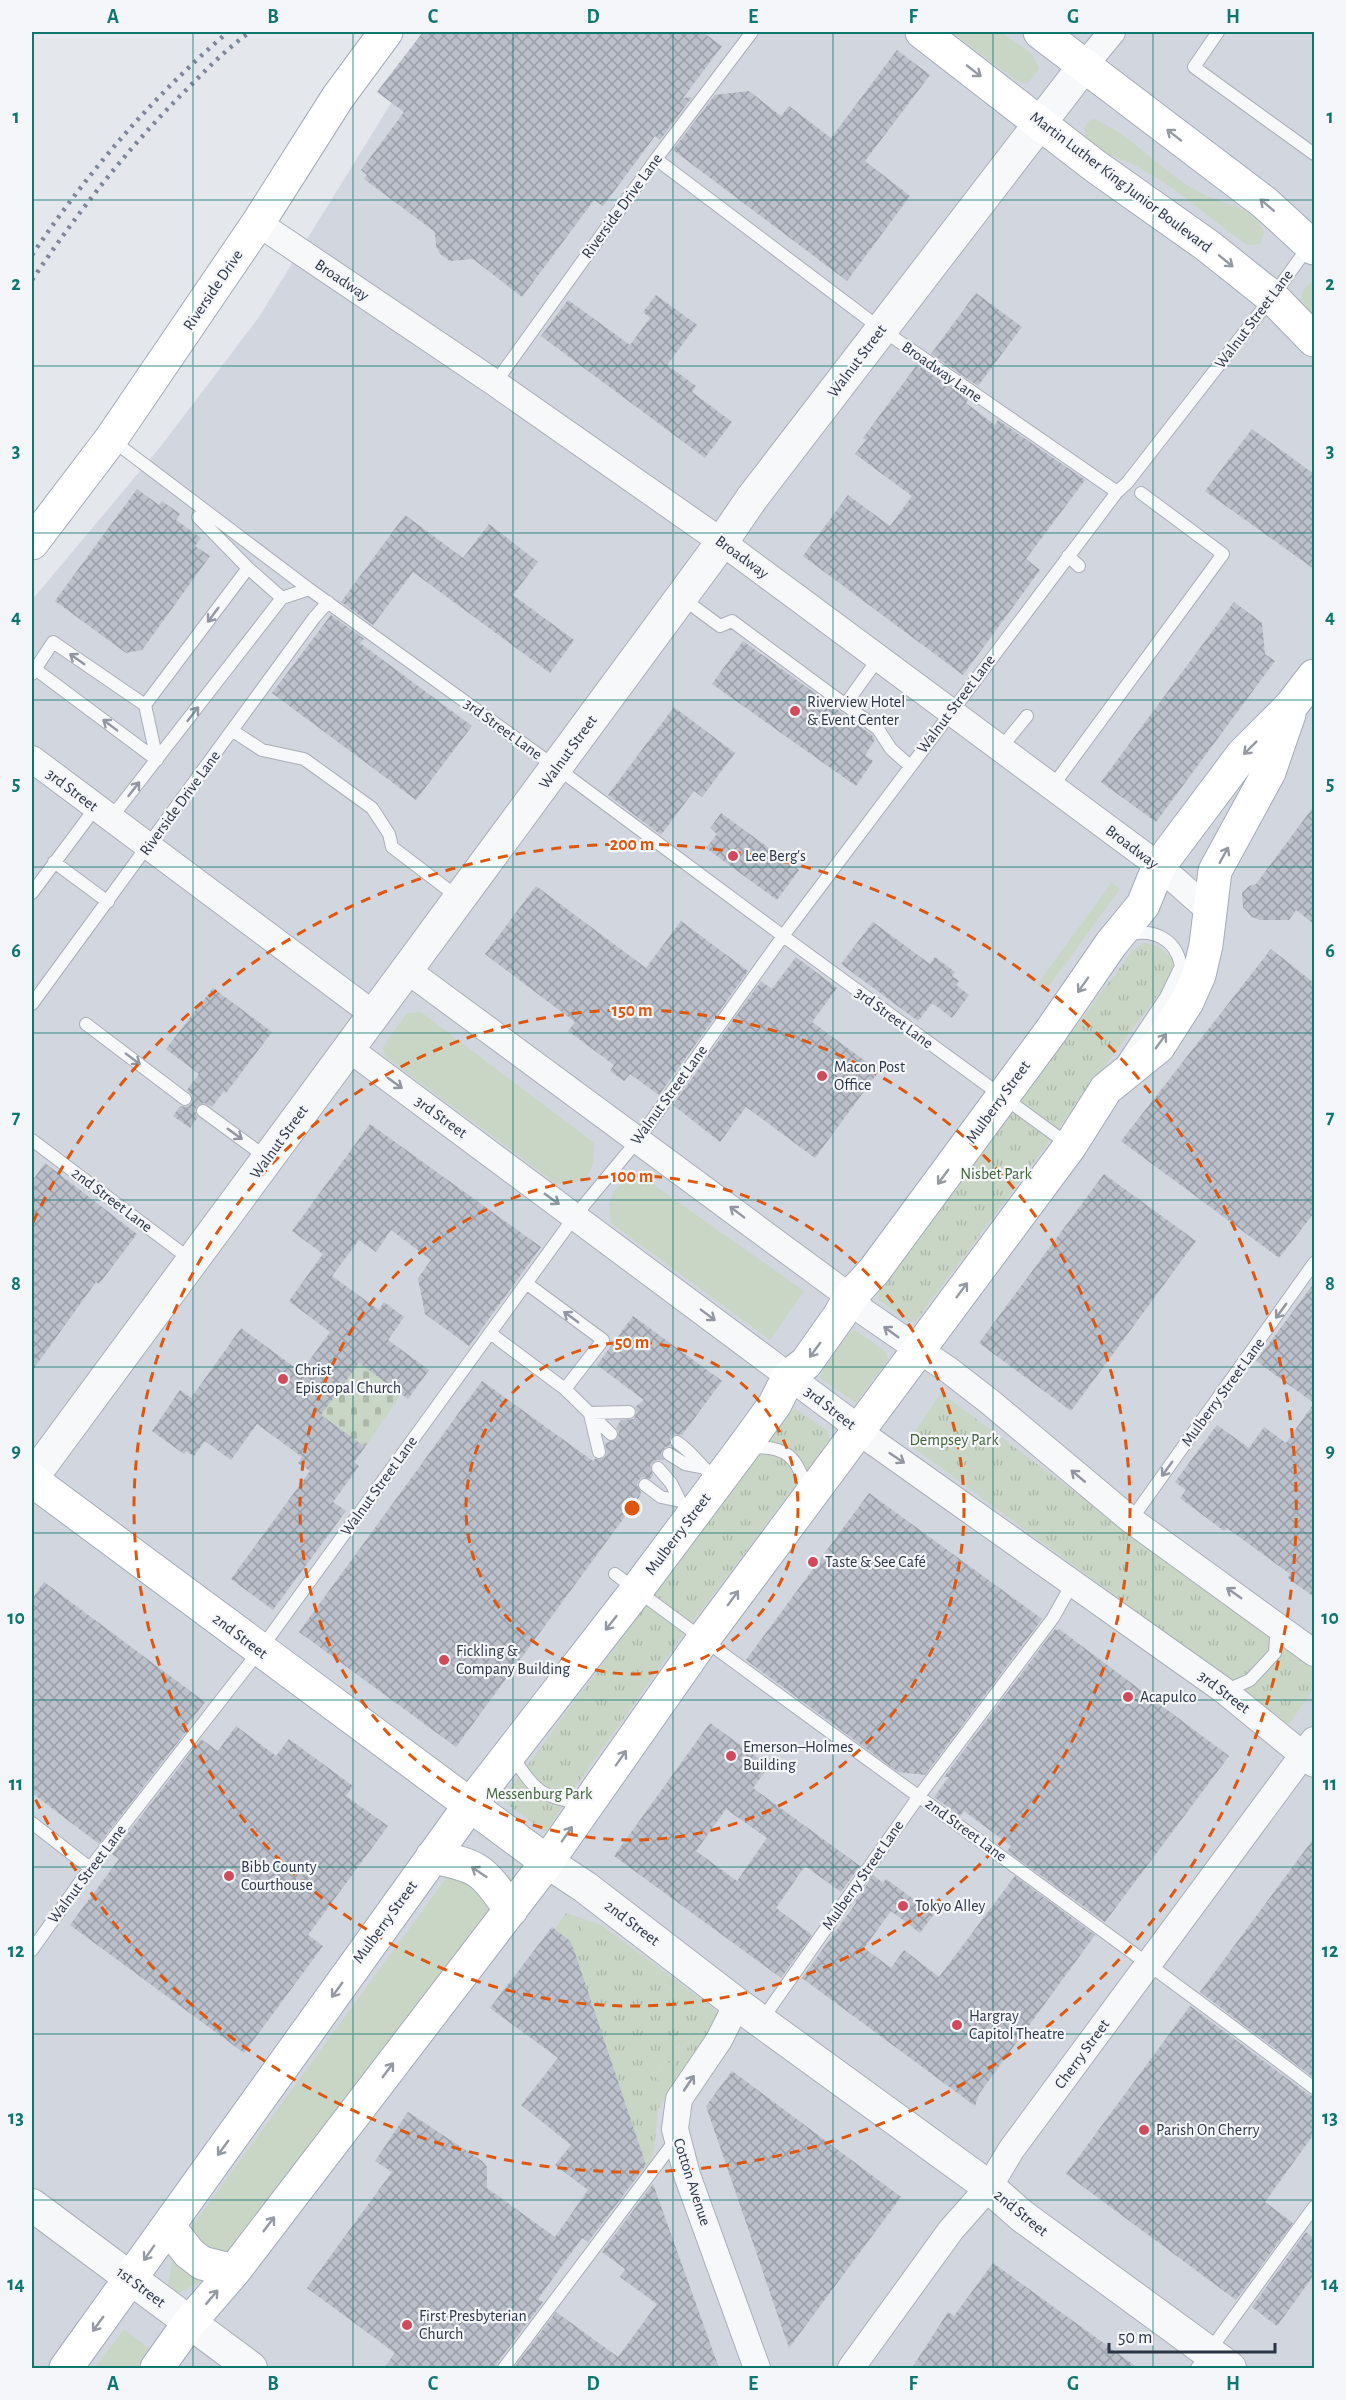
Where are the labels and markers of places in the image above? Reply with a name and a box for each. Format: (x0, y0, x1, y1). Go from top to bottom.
place label: Riverview Hotel & Event Center (807, 694, 905, 728)
marker: Riverview Hotel & Event Center (788, 704, 802, 718)
place label: Lee Berg's (745, 848, 806, 864)
marker: Lee Berg's (726, 849, 740, 863)
place label: Macon Post Office (834, 1059, 905, 1093)
marker: Macon Post Office (815, 1069, 829, 1083)
place label: Christ Episcopal Church (295, 1362, 401, 1396)
marker: Christ Episcopal Church (276, 1372, 290, 1386)
centre of rings (622, 1498, 642, 1518)
place label: Taste & See Café (825, 1554, 926, 1570)
marker: Taste & See Café (806, 1555, 820, 1569)
place label: Fickling & Company Building (456, 1643, 570, 1678)
marker: Fickling & Company Building (437, 1653, 451, 1667)
place label: Acapulco (1140, 1689, 1197, 1705)
marker: Acapulco (1121, 1690, 1135, 1704)
place label: Emerson–Holmes Building (743, 1739, 854, 1773)
marker: Emerson–Holmes Building (724, 1749, 738, 1763)
place label: Bibb County Courthouse (241, 1859, 317, 1893)
marker: Bibb County Courthouse (222, 1869, 236, 1883)
place label: Tokyo Alley (915, 1898, 986, 1915)
marker: Tokyo Alley (896, 1899, 910, 1913)
place label: Hargray Capitol Theatre (969, 2008, 1064, 2042)
marker: Hargray Capitol Theatre (950, 2018, 964, 2032)
place label: Parish On Cherry (1156, 2122, 1260, 2139)
marker: Parish On Cherry (1137, 2123, 1151, 2137)
place label: First Presbyterian Church (419, 2308, 527, 2342)
marker: First Presbyterian Church (400, 2318, 414, 2332)

